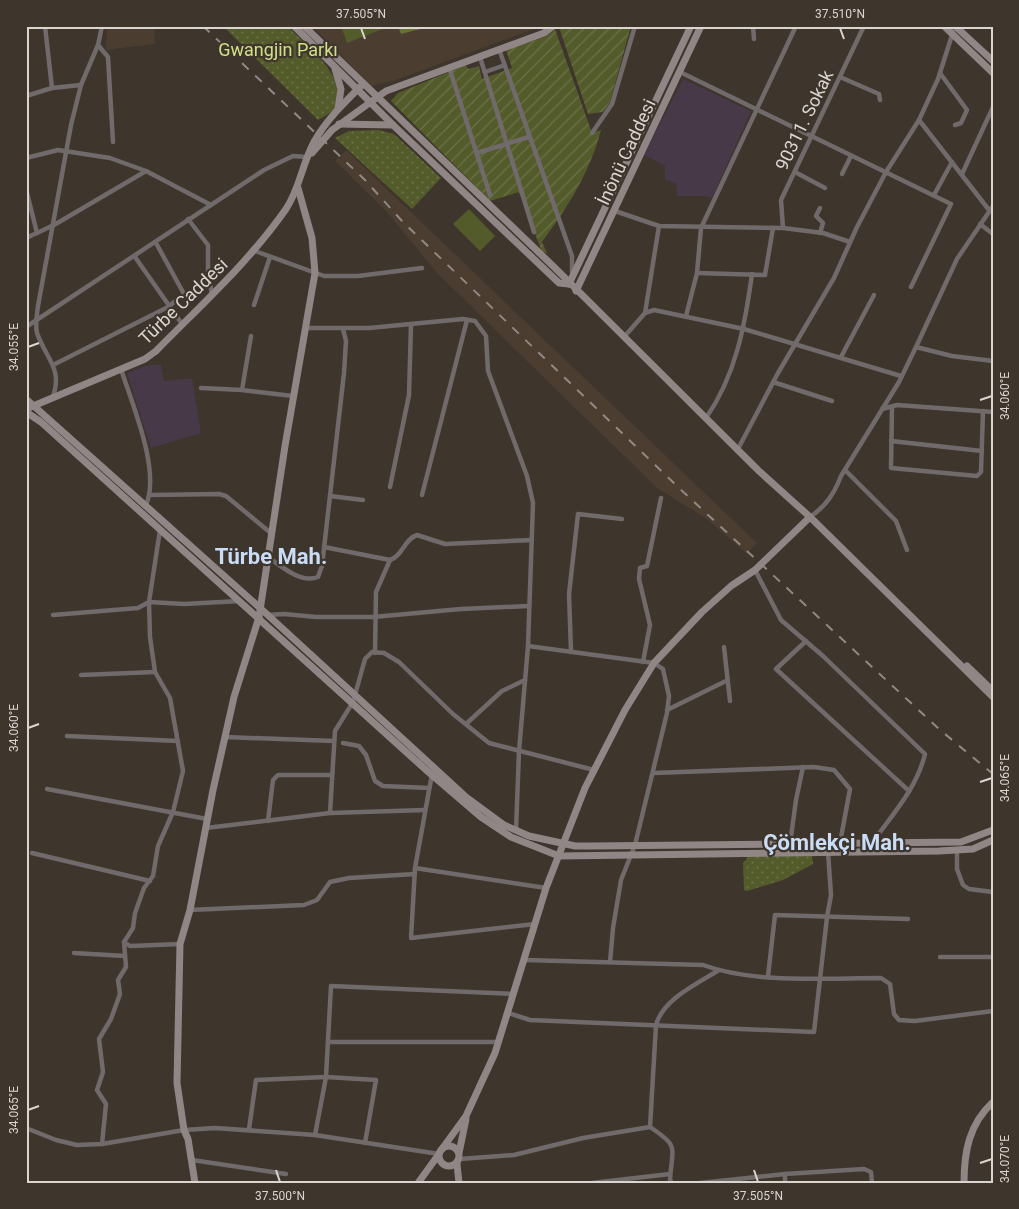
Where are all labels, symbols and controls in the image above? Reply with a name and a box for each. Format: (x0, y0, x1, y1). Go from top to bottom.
text: 37.505°N (336, 7, 386, 21)
text: 37.510°N (815, 7, 865, 21)
park label: Gwangjin Parkı (218, 39, 338, 60)
street label: 90311. Sokak (771, 66, 838, 173)
street label: İnönü Caddesi (592, 96, 660, 208)
street label: Türbe Caddesi (134, 253, 232, 349)
text: 34.055°E (7, 323, 21, 371)
text: 34.060°E (998, 372, 1012, 420)
district label: Türbe Mah. (215, 544, 327, 569)
text: 34.060°E (7, 704, 21, 752)
text: 34.065°E (998, 754, 1012, 802)
district label: Çömlekçi Mah. (763, 830, 911, 855)
text: 34.065°E (7, 1086, 21, 1134)
text: 34.070°E (998, 1135, 1012, 1183)
text: 37.500°N (255, 1189, 305, 1203)
text: 37.505°N (733, 1189, 783, 1203)

